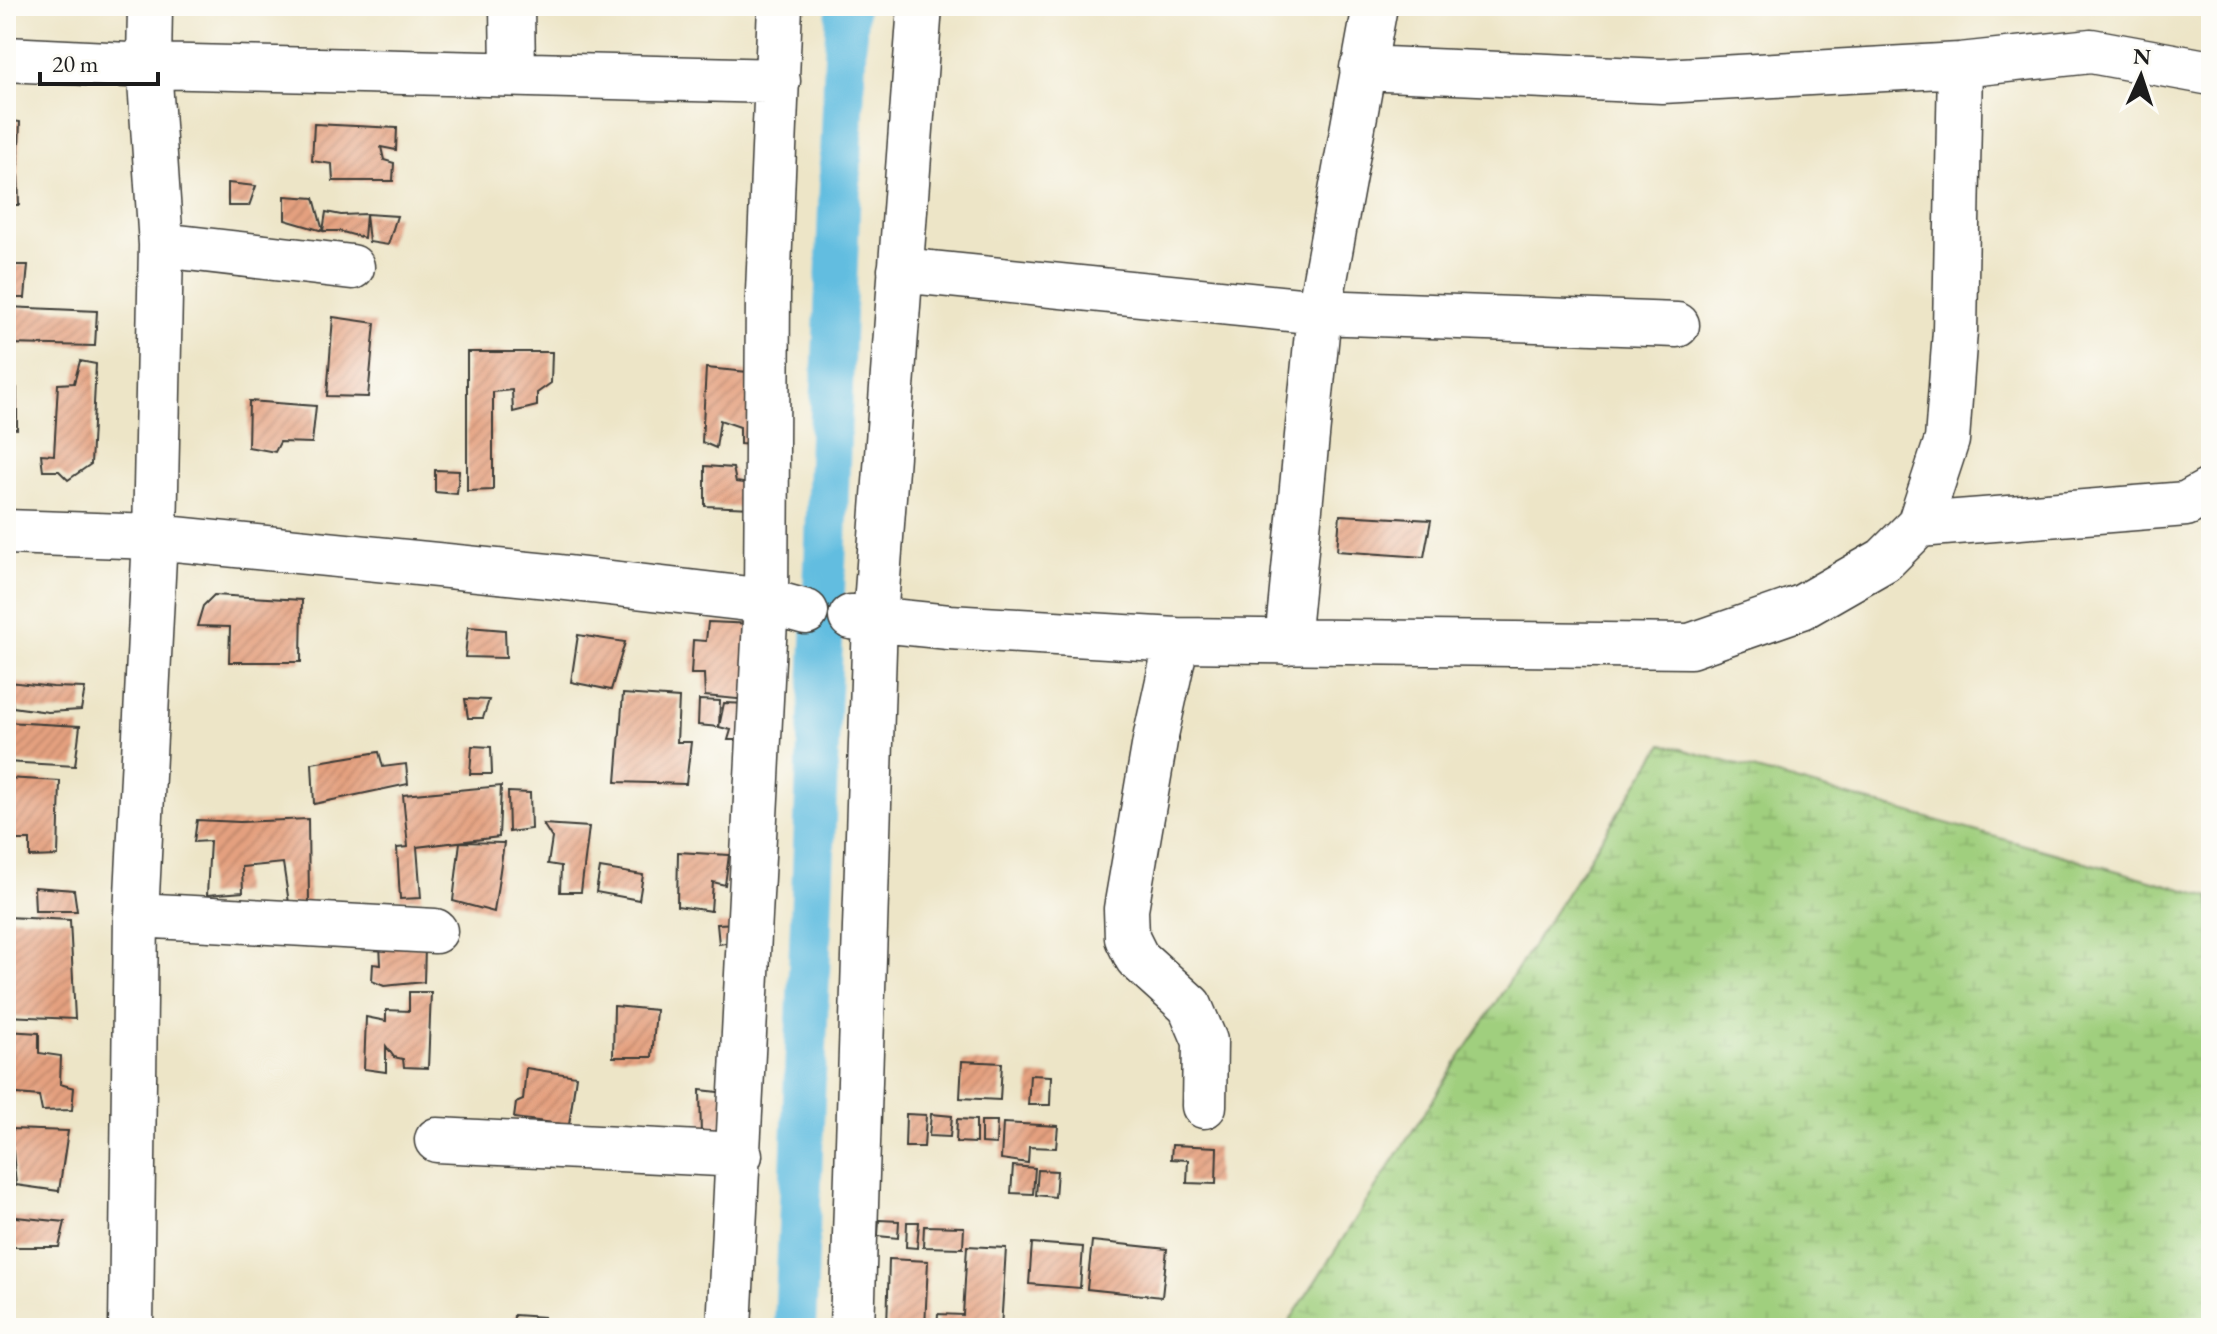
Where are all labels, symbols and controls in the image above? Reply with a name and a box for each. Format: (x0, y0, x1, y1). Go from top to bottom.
scale bar (40, 36, 158, 86)
north arrow (2101, 36, 2181, 116)
text: N (2132, 42, 2152, 71)
text: 20 m (52, 48, 99, 79)

